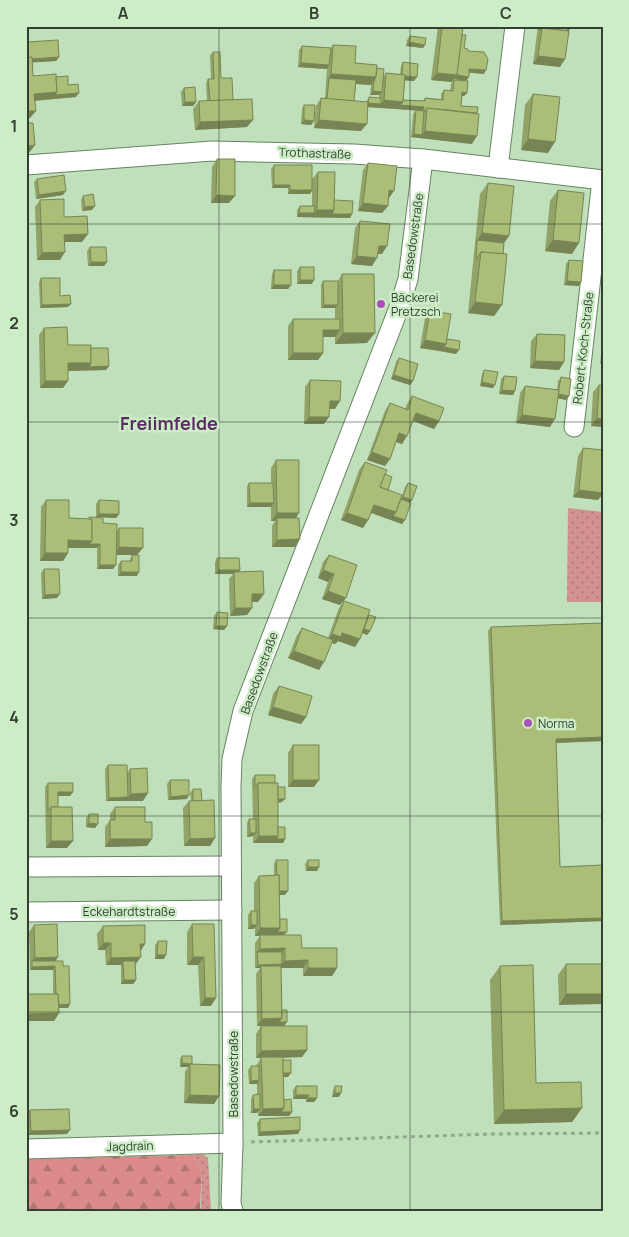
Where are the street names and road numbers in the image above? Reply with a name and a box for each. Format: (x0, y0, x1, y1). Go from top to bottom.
street label: Trothastraße (278, 143, 352, 163)
street label: Basedowstraße (399, 192, 427, 280)
street label: Robert-Koch-Straße (569, 291, 597, 405)
street label: Basedowstraße (236, 630, 282, 716)
street label: Eckehardtstraße (83, 903, 175, 920)
street label: Basedowstraße (225, 1031, 242, 1117)
street label: Jagdrain (106, 1137, 154, 1155)

